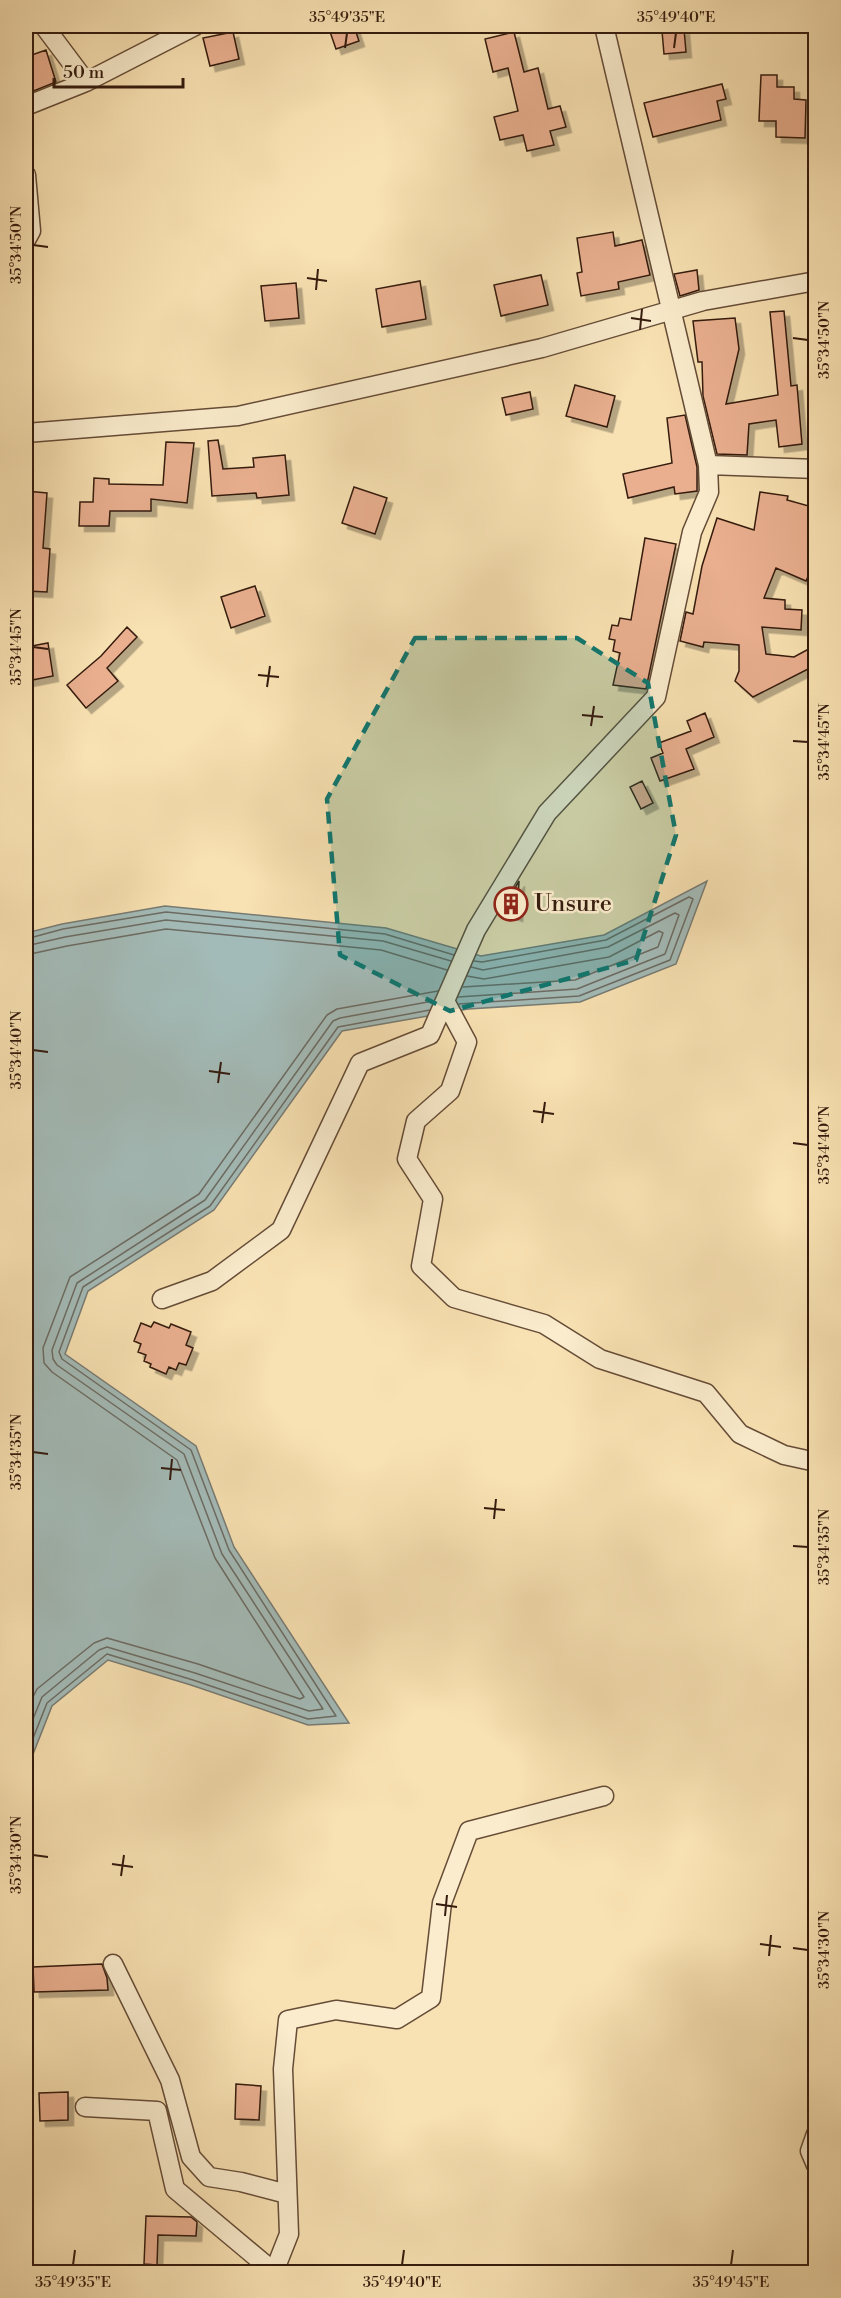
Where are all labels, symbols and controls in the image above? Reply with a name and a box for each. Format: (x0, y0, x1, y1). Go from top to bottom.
text: 35°49'35"E (309, 8, 385, 27)
text: 35°49'40"E (637, 8, 715, 27)
scale bar (54, 51, 183, 89)
text: 50 m (63, 61, 105, 84)
text: 35°34'50"N (7, 206, 26, 284)
text: 35°34'50"N (815, 301, 834, 379)
text: 35°34'45"N (7, 608, 26, 686)
text: 35°34'45"N (815, 703, 834, 781)
building icon: Unsure (493, 886, 529, 922)
place label: Unsure (534, 889, 612, 919)
text: 35°34'40"N (7, 1011, 26, 1089)
text: 35°34'40"N (815, 1106, 834, 1184)
text: 35°34'35"N (7, 1414, 26, 1490)
text: 35°34'35"N (815, 1509, 834, 1585)
text: 35°34'30"N (7, 1816, 26, 1894)
text: 35°34'30"N (815, 1911, 834, 1989)
text: 35°49'35"E (35, 2273, 111, 2292)
text: 35°49'40"E (363, 2273, 441, 2292)
text: 35°49'45"E (693, 2273, 769, 2292)

